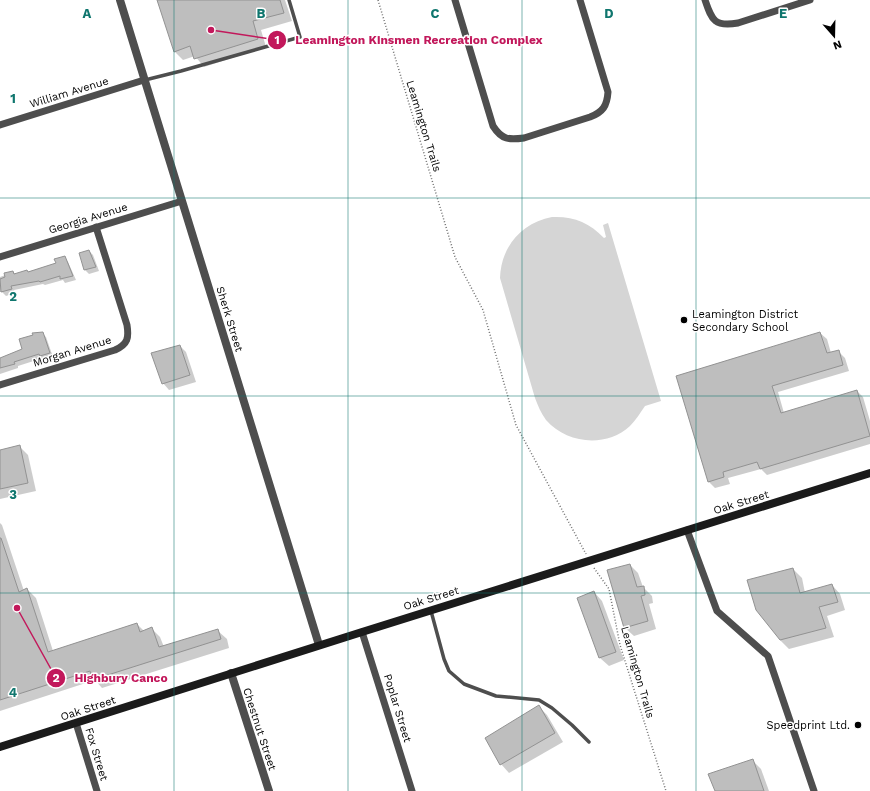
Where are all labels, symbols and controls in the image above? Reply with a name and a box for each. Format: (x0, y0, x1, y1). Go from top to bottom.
text: A (83, 6, 92, 21)
text: B (257, 6, 266, 21)
text: C (431, 6, 440, 21)
text: D (604, 6, 614, 21)
text: E (779, 6, 787, 21)
north arrow (814, 16, 854, 56)
callout: Leamington Kinsmen Recreation Complex (267, 28, 550, 52)
text: 1 (274, 33, 280, 47)
text: Leamington Kinsmen Recreation Complex (295, 33, 543, 47)
text: N (831, 37, 843, 52)
street label: William Avenue (28, 74, 110, 111)
street label: Leamington Trails (403, 79, 444, 174)
text: 1 (10, 91, 16, 106)
street label: Georgia Avenue (47, 200, 129, 237)
street label: Sherk Street (213, 285, 246, 354)
text: 2 (9, 289, 17, 304)
place label: Leamington District Secondary School (692, 308, 799, 334)
marker: Leamington District Secondary School (679, 315, 689, 325)
street label: Morgan Avenue (31, 333, 113, 370)
text: 3 (9, 487, 17, 502)
street label: Oak Street (712, 488, 771, 517)
street label: Oak Street (402, 584, 461, 613)
street label: Leamington Trails (618, 625, 657, 720)
callout: Highbury Canco (46, 666, 176, 690)
text: 2 (52, 671, 60, 685)
text: Highbury Canco (74, 671, 168, 685)
street label: Poplar Street (381, 672, 414, 744)
text: 4 (9, 685, 18, 700)
street label: Chestnut Street (240, 686, 279, 773)
street label: Oak Street (59, 693, 118, 724)
place label: Speedprint Ltd. (767, 719, 850, 732)
marker: Speedprint Ltd. (853, 720, 863, 730)
street label: Fox Street (82, 726, 111, 783)

